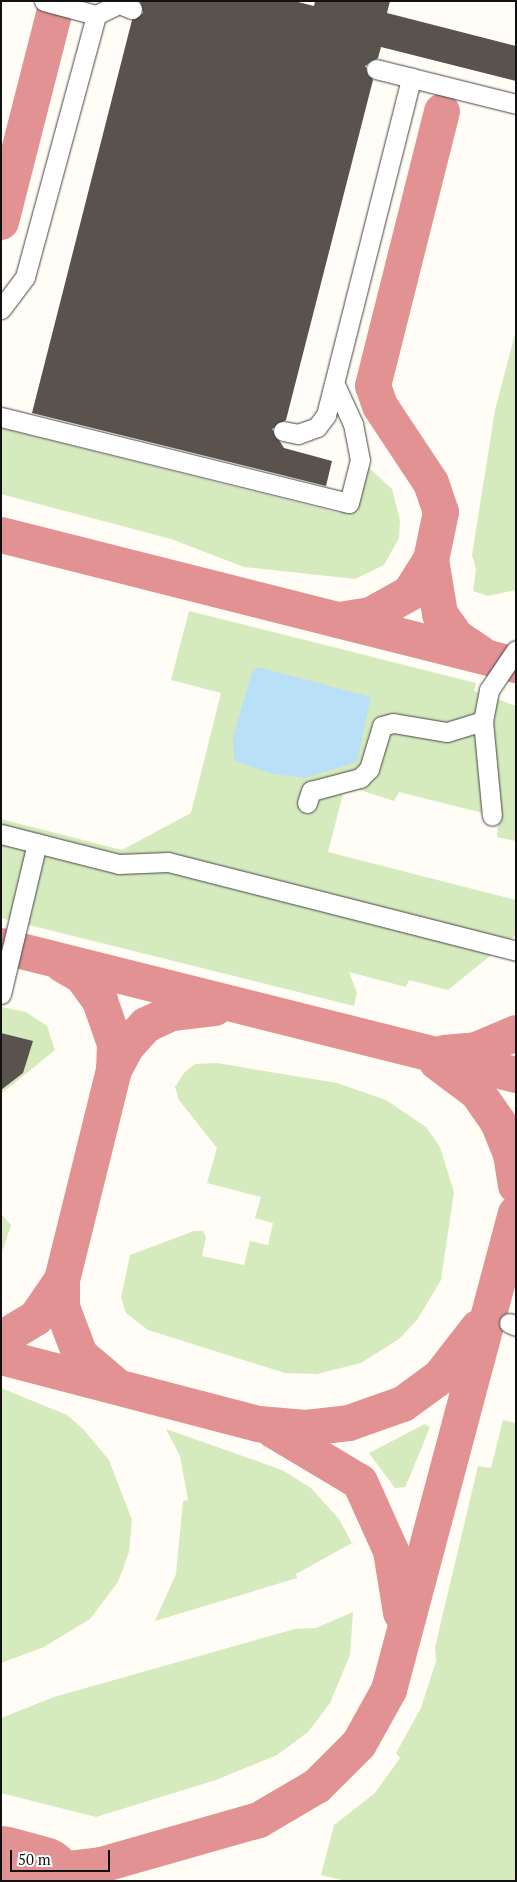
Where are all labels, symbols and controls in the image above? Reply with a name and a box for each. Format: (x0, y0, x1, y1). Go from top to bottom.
scale bar (12, 1840, 112, 1872)
text: 50 m (18, 1849, 51, 1869)

